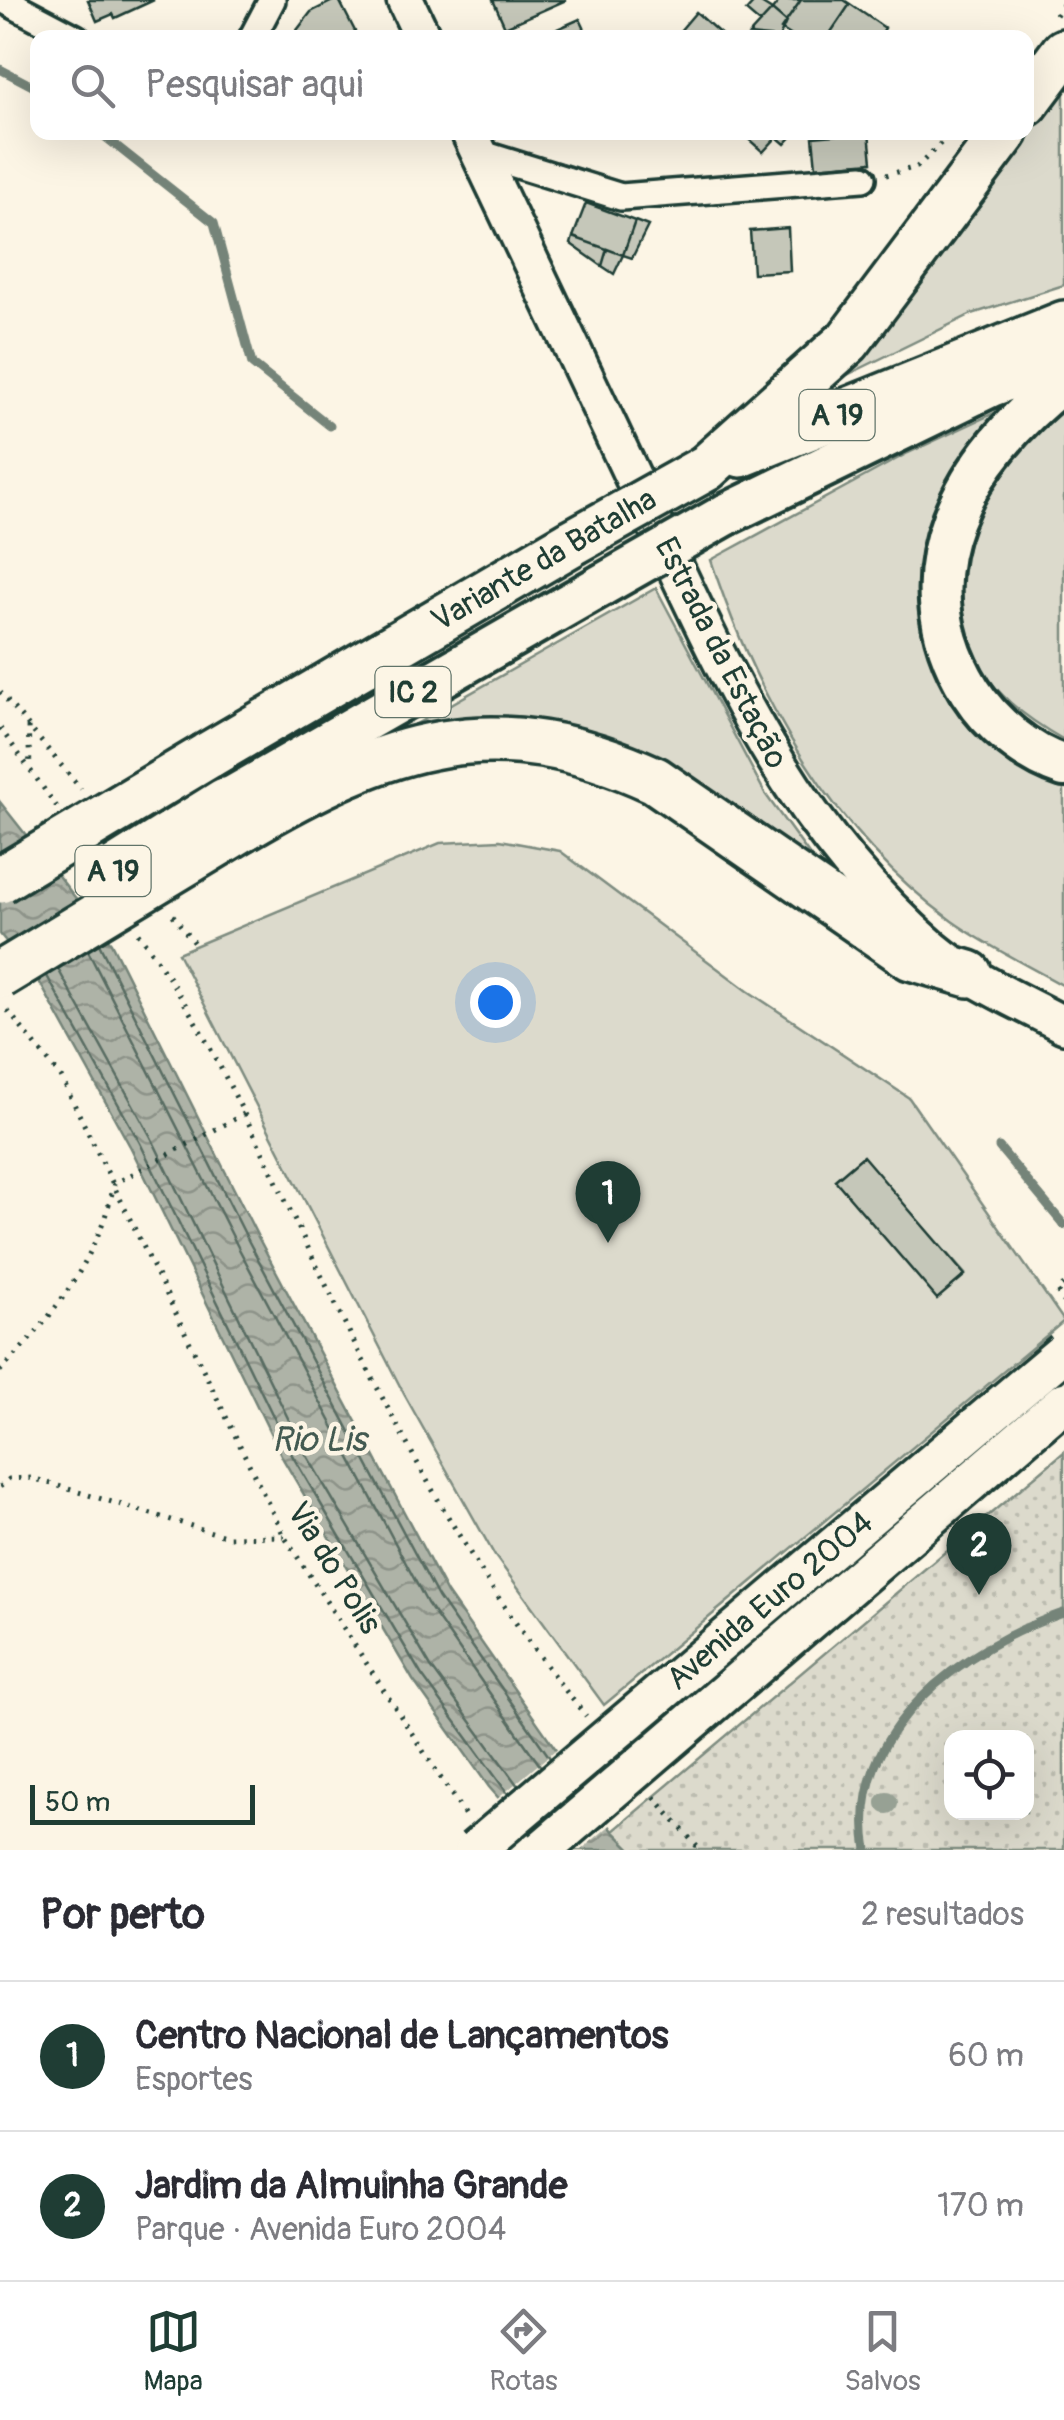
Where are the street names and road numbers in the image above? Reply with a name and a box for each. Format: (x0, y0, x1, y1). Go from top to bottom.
road number: A 19 (800, 390, 874, 440)
street label: Variante da Batalha (424, 479, 664, 641)
street label: Estrada da Estação (645, 531, 797, 775)
road number: IC 2 (376, 667, 450, 717)
road number: A 19 (76, 846, 150, 896)
street label: Via do Polis (278, 1495, 390, 1641)
street label: Avenida Euro 2004 (659, 1503, 881, 1699)

